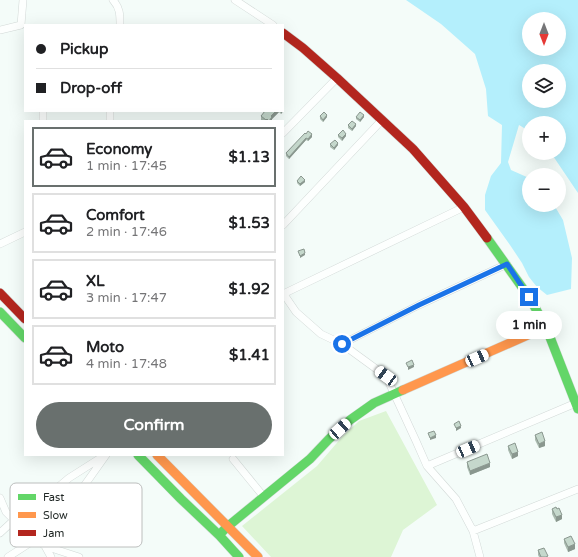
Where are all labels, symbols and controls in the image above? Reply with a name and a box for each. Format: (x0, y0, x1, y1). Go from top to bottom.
north arrow (522, 12, 566, 56)
map controls (522, 12, 566, 212)
text: Pickup (60, 40, 108, 58)
button: layers (522, 64, 566, 108)
text: Drop-off (60, 79, 122, 97)
button: + (522, 116, 566, 160)
icon: car (38, 139, 74, 175)
text: Economy (86, 140, 152, 158)
text: $1.13 (229, 148, 270, 166)
text: 1 min · 17:45 (86, 158, 167, 174)
button: − (522, 168, 566, 212)
icon: car (38, 205, 74, 241)
text: Comfort (86, 206, 145, 224)
text: $1.53 (229, 214, 270, 232)
text: 2 min · 17:46 (86, 224, 167, 240)
icon: car (38, 271, 74, 307)
text: XL (86, 272, 105, 290)
text: $1.92 (229, 280, 270, 298)
route end (520, 288, 538, 306)
text: 3 min · 17:47 (86, 290, 167, 306)
callout: 1 min (496, 311, 562, 339)
text: 1 min (512, 317, 546, 333)
route start (333, 335, 351, 353)
icon: car (38, 337, 74, 373)
text: Moto (86, 338, 124, 356)
text: $1.41 (229, 346, 270, 364)
car (464, 348, 490, 368)
text: 4 min · 17:48 (86, 356, 167, 372)
car (373, 364, 399, 388)
button: Confirm (36, 402, 272, 448)
car (327, 417, 353, 441)
car (455, 439, 481, 459)
legend (10, 483, 142, 547)
text: Fast (43, 491, 64, 504)
text: Slow (43, 509, 68, 522)
text: Jam (43, 527, 64, 540)

